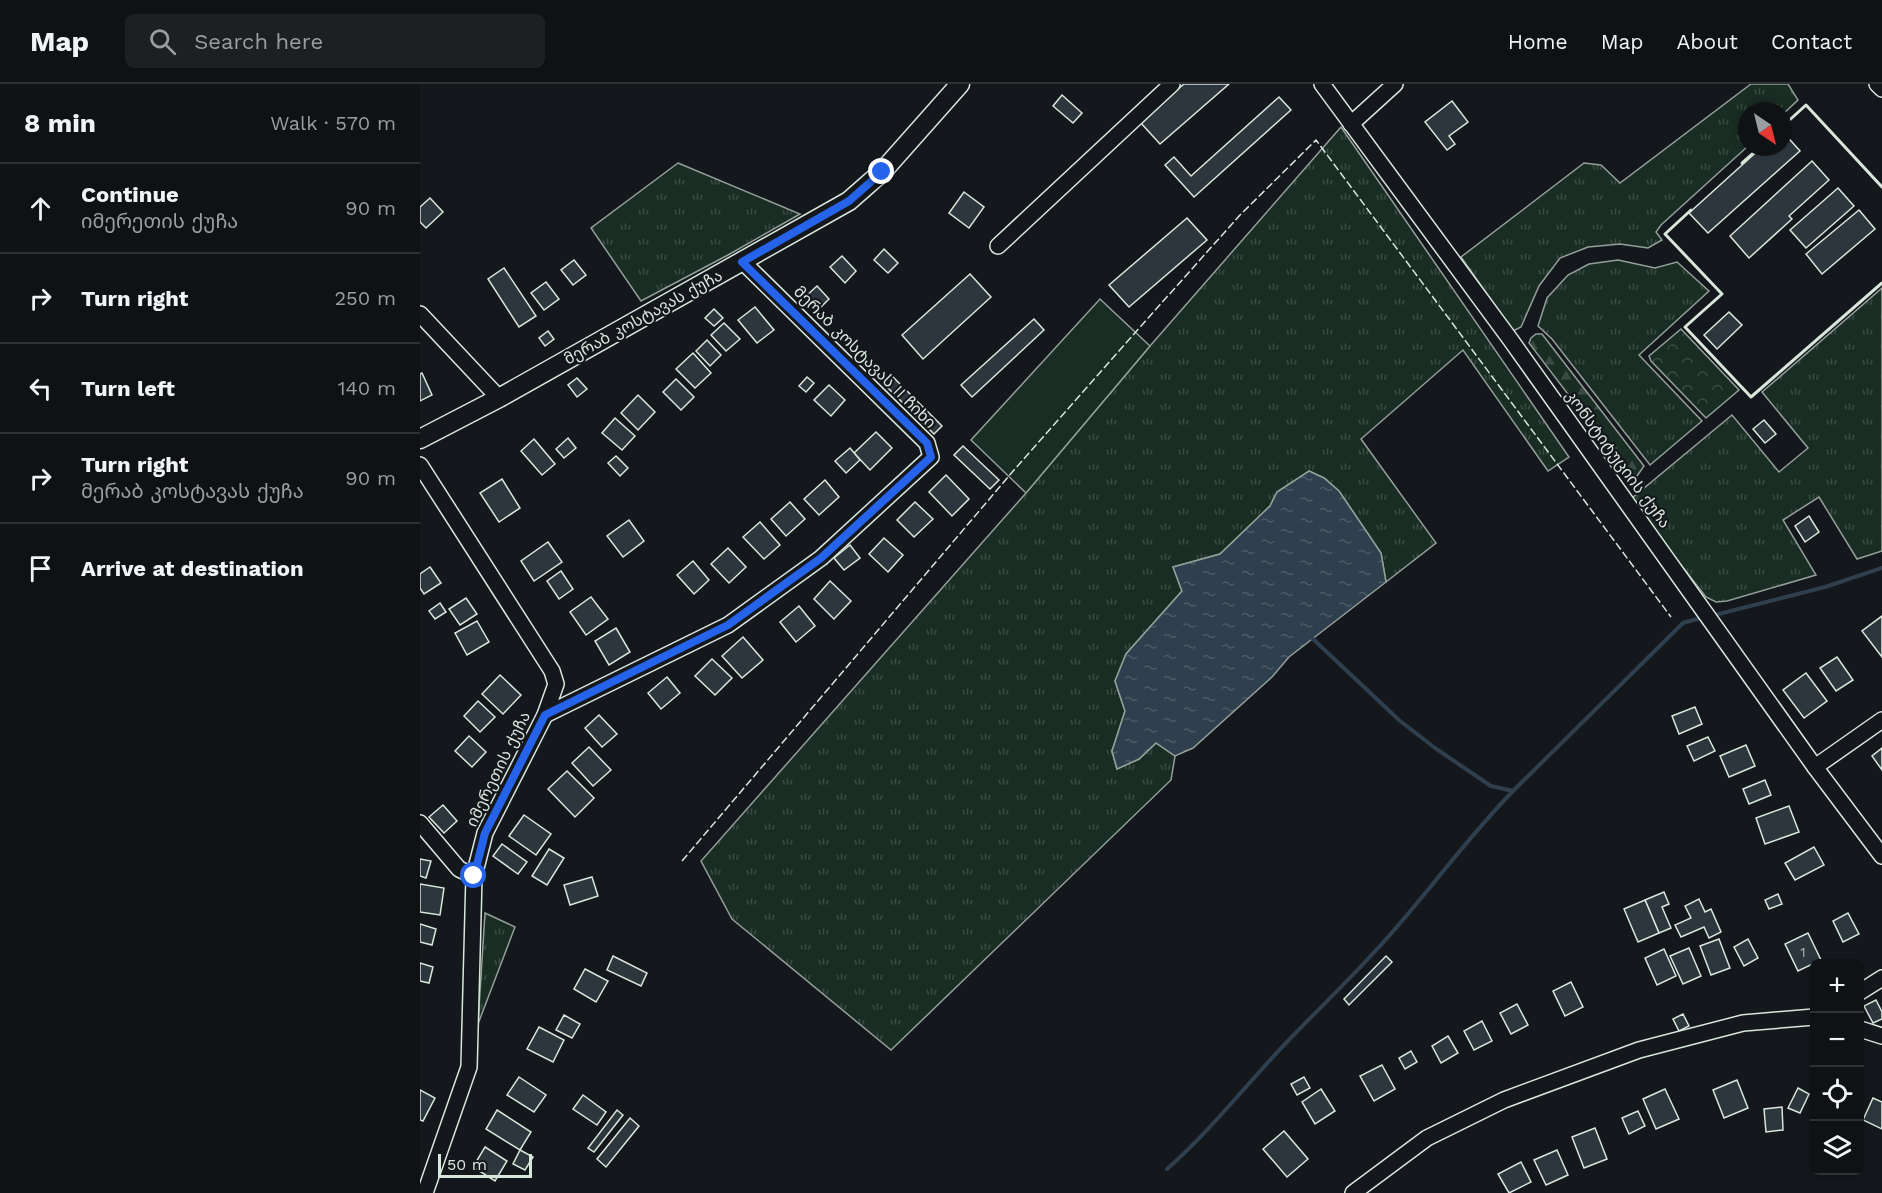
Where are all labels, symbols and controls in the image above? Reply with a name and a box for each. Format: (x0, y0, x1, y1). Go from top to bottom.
search box (125, 14, 545, 68)
text: Map (30, 25, 89, 58)
icon: search (146, 25, 179, 58)
text: Search here (194, 29, 323, 54)
text: Home (1508, 29, 1568, 54)
text: Map (1601, 29, 1644, 54)
text: About (1677, 29, 1738, 54)
text: Contact (1771, 29, 1852, 54)
north arrow (1738, 102, 1792, 156)
text: 8 min (24, 108, 96, 138)
text: Walk · 570 m (270, 111, 396, 135)
route end (868, 158, 894, 184)
text: Continue (81, 182, 179, 207)
icon: ahead (24, 192, 57, 225)
text: 90 m (345, 196, 396, 220)
text: იმერეთის ქუჩა (81, 209, 238, 233)
street label: მერაბ კოსტავას ქუჩა (560, 266, 726, 368)
icon: right (24, 282, 57, 315)
street label: მერაბ კოსტავას II ჩიხი (790, 282, 940, 432)
text: Turn right (81, 286, 188, 311)
text: 250 m (334, 286, 396, 310)
icon: left (24, 372, 57, 405)
text: Turn left (81, 376, 175, 401)
text: 140 m (338, 376, 396, 400)
street label: კონსტიტუციის ქუჩა (1561, 386, 1675, 532)
text: Turn right (81, 452, 188, 477)
icon: right (24, 462, 57, 495)
text: 90 m (345, 466, 396, 490)
text: მერაბ კოსტავას ქუჩა (81, 479, 304, 503)
icon: arrive (24, 552, 57, 585)
text: Arrive at destination (81, 556, 304, 581)
street label: იმერეთის ქუჩა (462, 708, 534, 830)
route start (460, 862, 486, 888)
house number: 1 (1800, 944, 1806, 960)
map controls (1810, 959, 1864, 1175)
button: + (1810, 959, 1864, 1013)
button: − (1810, 1013, 1864, 1067)
button: locate (1810, 1067, 1864, 1121)
button: layers (1810, 1121, 1864, 1175)
scale bar (438, 1151, 532, 1178)
text: 50 m (447, 1155, 487, 1174)

